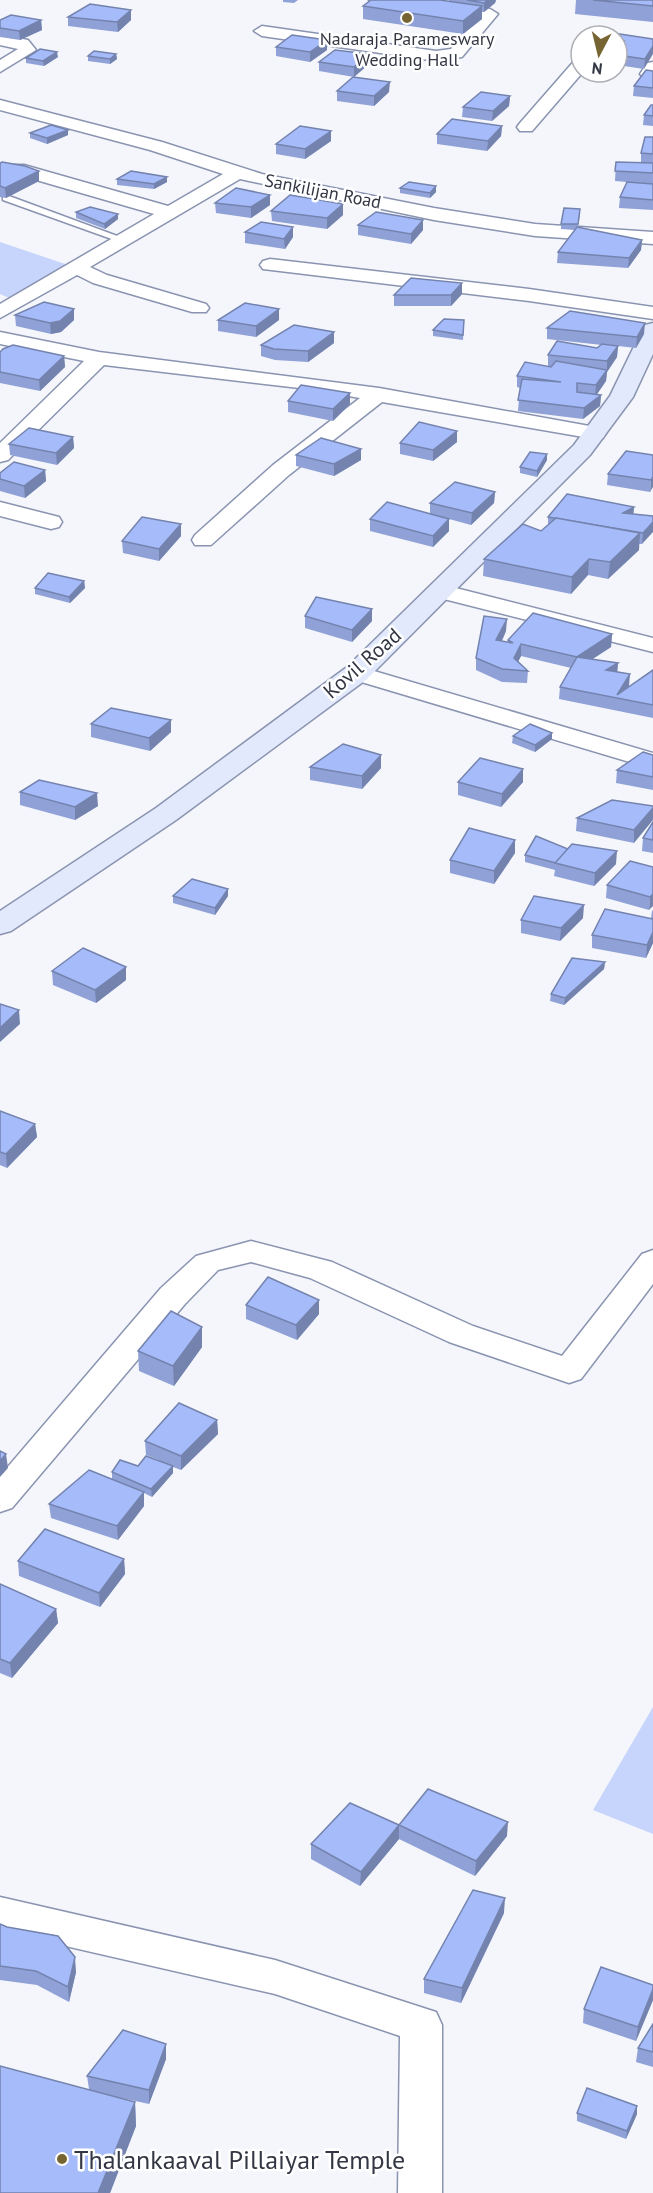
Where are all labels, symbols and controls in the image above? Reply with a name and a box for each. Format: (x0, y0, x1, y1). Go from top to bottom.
marker: Nadaraja Parameswary Wedding Hall (400, 11, 414, 25)
north arrow (569, 24, 629, 84)
place label: Nadaraja Parameswary Wedding Hall (320, 27, 495, 71)
text: N (591, 58, 604, 79)
street label: Sankilijan Road (263, 168, 383, 214)
street label: Kovil Road (317, 622, 407, 704)
place label: Thalankaaval Pillaiyar Temple (74, 2143, 405, 2176)
marker: Thalankaaval Pillaiyar Temple (55, 2152, 69, 2166)

